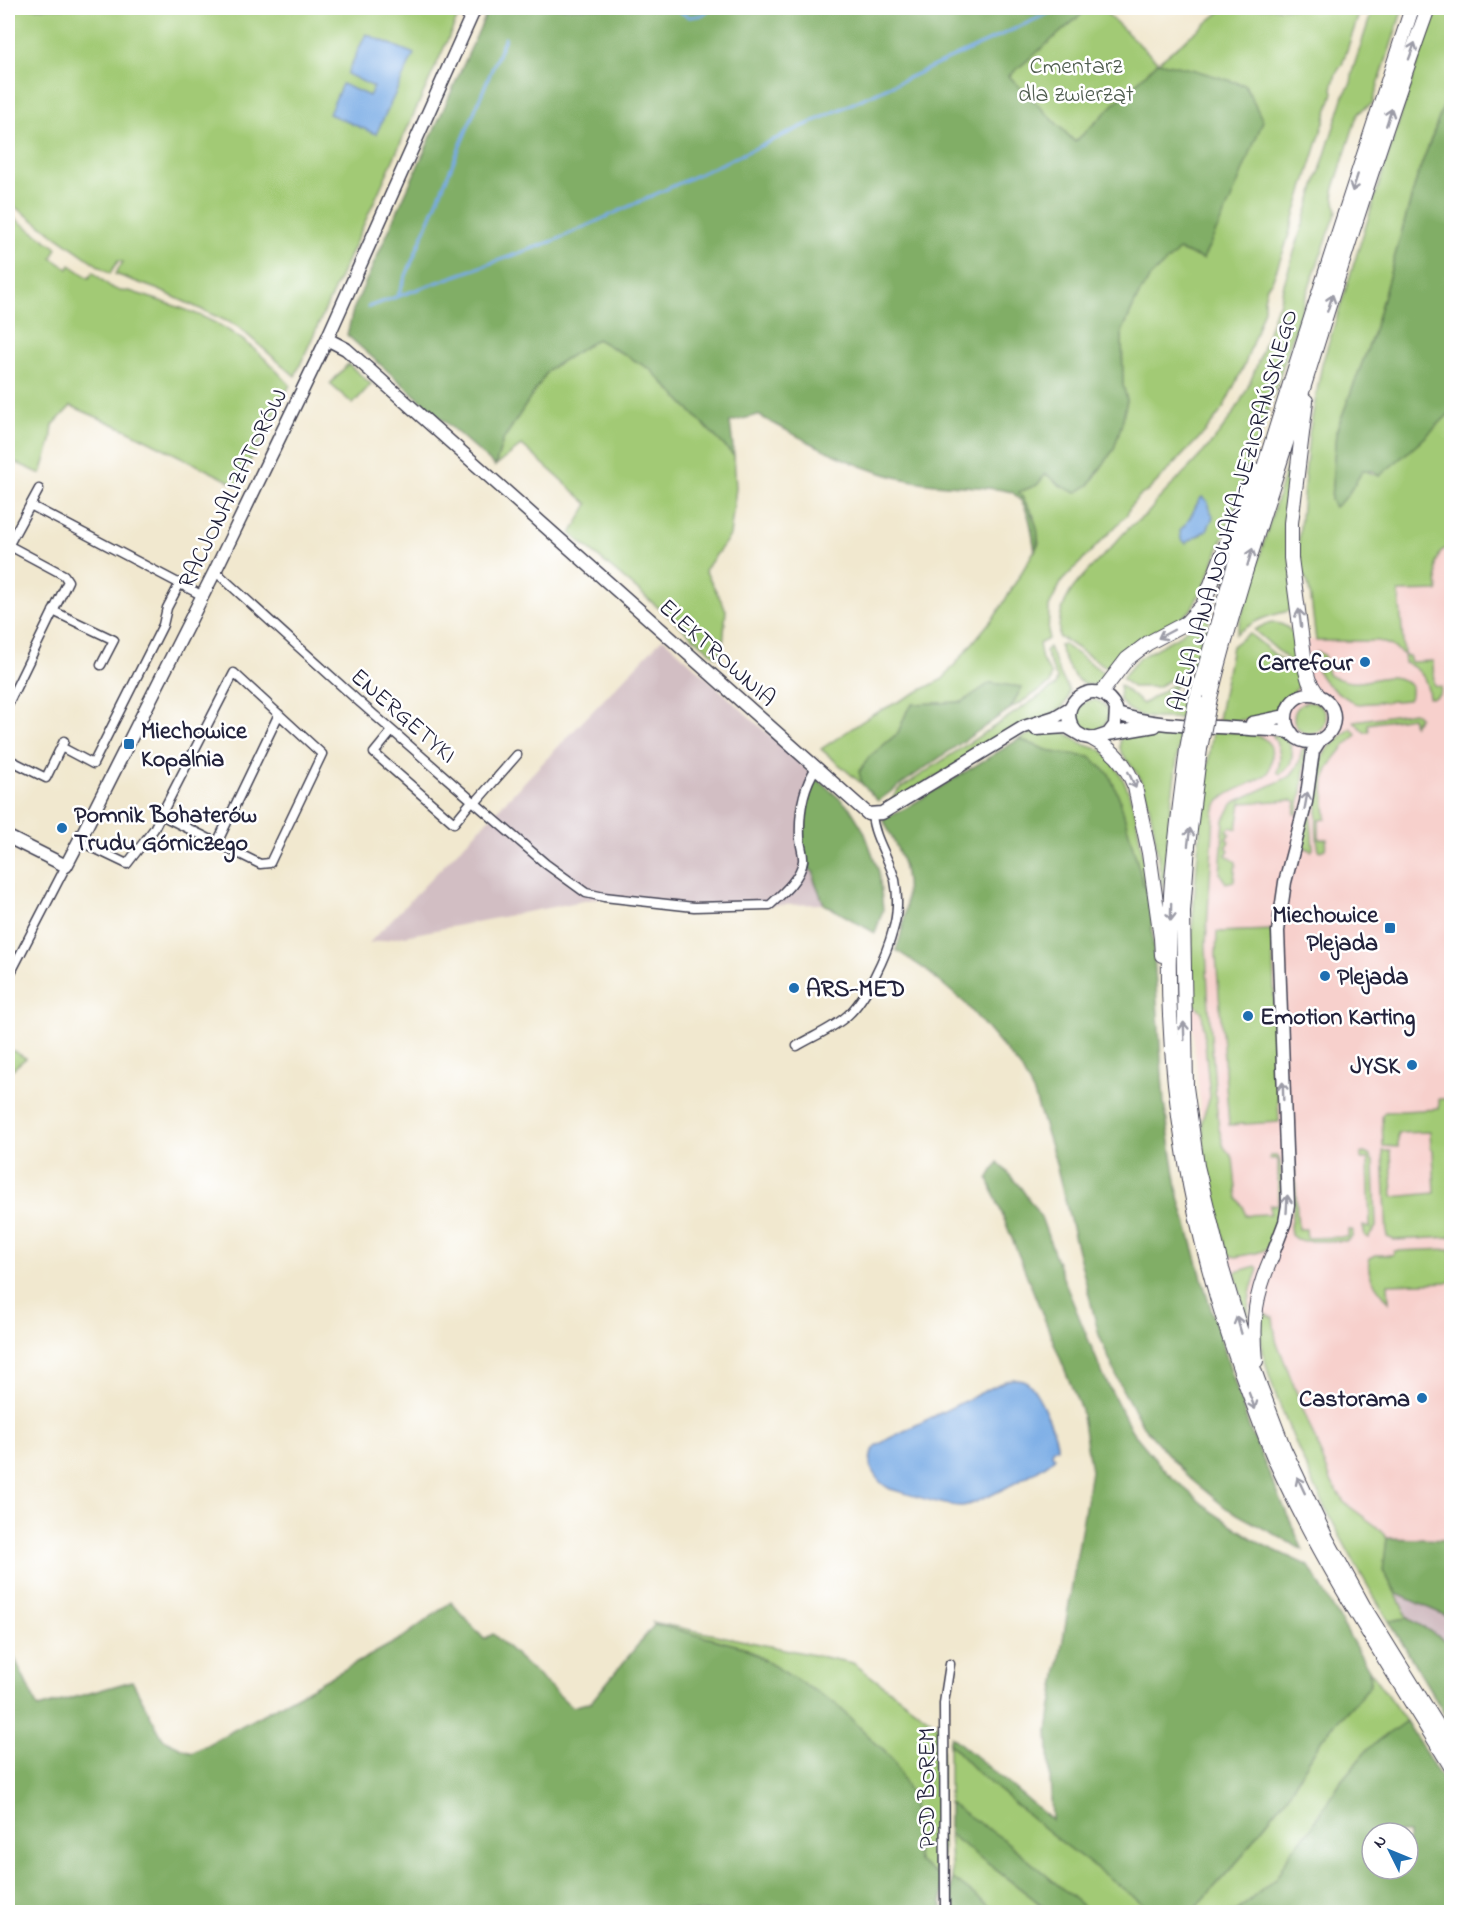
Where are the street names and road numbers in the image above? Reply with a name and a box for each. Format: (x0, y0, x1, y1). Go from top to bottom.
street label: ALEJA JANA NOWAKA-JEZIORAŃSKIEGO (1160, 306, 1309, 716)
street label: RACJONALIZATORÓW (171, 383, 298, 595)
street label: ELEKTROWNIA (650, 591, 783, 716)
street label: ENERGETYKI (342, 661, 463, 773)
street label: POD BOREM (911, 1727, 946, 1849)

